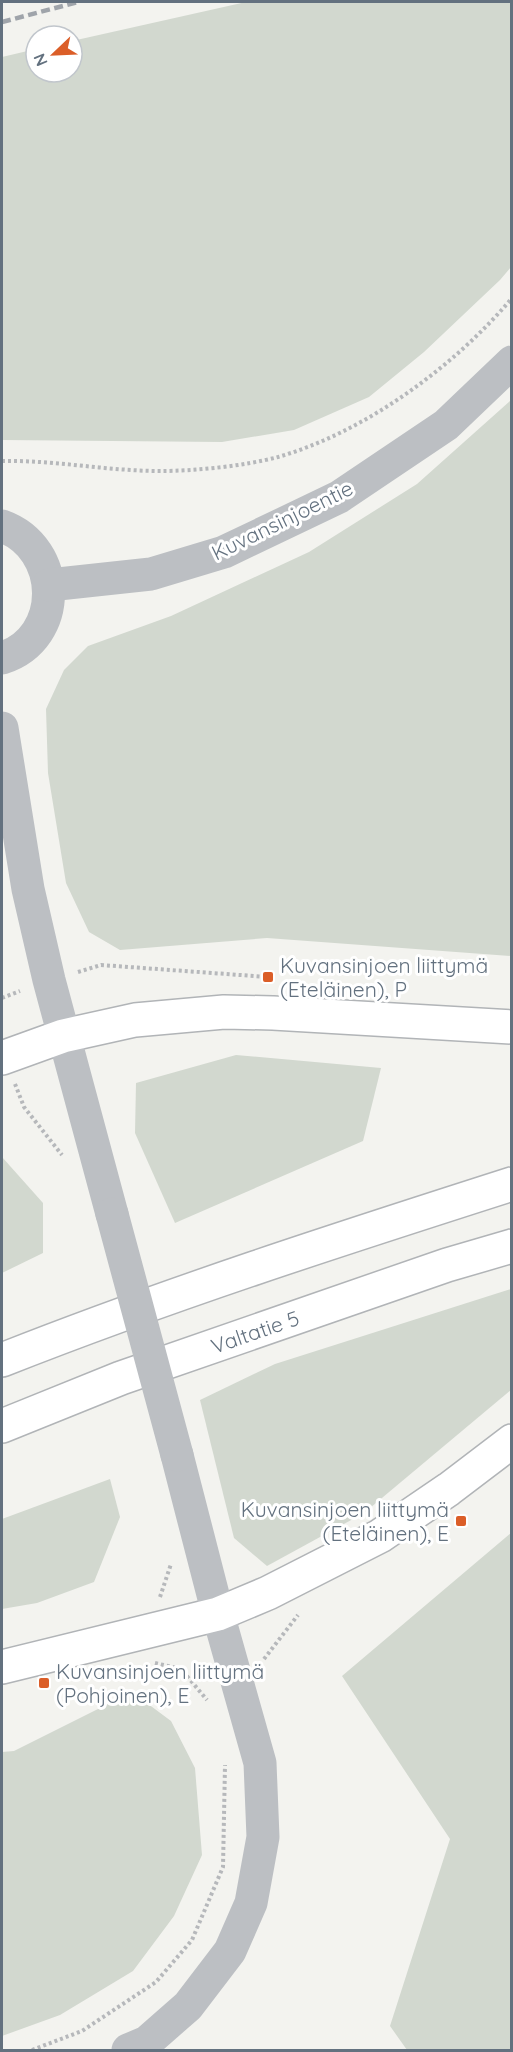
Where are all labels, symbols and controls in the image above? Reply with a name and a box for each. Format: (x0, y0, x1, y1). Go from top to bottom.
north arrow (24, 24, 84, 84)
text: N (29, 51, 52, 69)
street label: Kuvansinjoentie (207, 475, 357, 565)
place label: Kuvansinjoen liittymä (Eteläinen), P (280, 952, 488, 1002)
marker: Kuvansinjoen liittymä (Eteläinen), P (261, 970, 275, 984)
street label: Valtatie 5 (207, 1304, 302, 1359)
place label: Kuvansinjoen liittymä (Eteläinen), E (241, 1496, 449, 1546)
marker: Kuvansinjoen liittymä (Eteläinen), E (454, 1514, 468, 1528)
place label: Kuvansinjoen liittymä (Pohjoinen), E (56, 1658, 264, 1708)
marker: Kuvansinjoen liittymä (Pohjoinen), E (37, 1676, 51, 1690)

